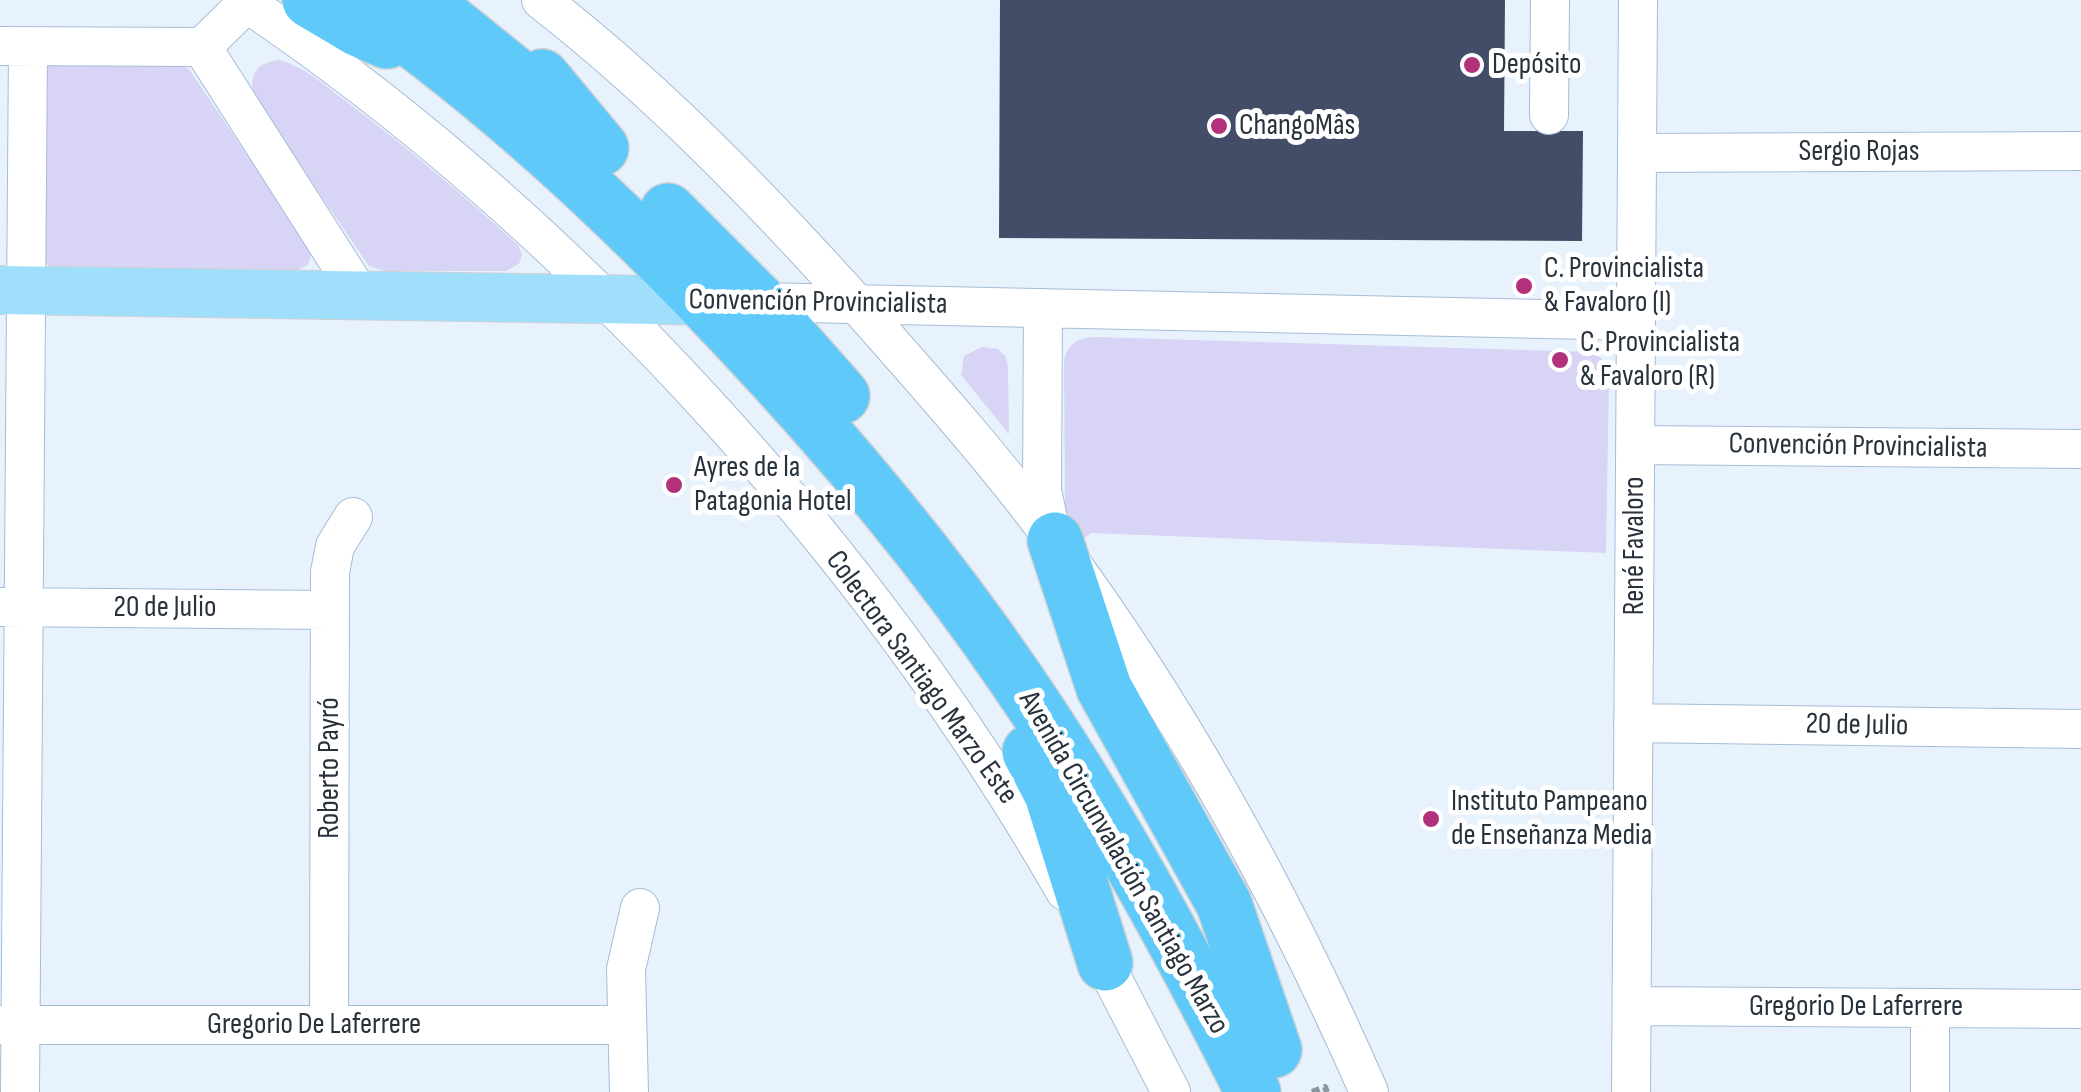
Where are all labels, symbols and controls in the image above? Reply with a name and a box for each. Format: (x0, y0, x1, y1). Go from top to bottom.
place label: Depósito (1492, 47, 1581, 83)
marker: Depósito (1461, 54, 1483, 76)
place label: ChangoMâs (1239, 108, 1355, 144)
marker: ChangoMâs (1208, 115, 1230, 137)
street label: Sergio Rojas (1798, 134, 1920, 170)
place label: C. Provincialista & Favaloro (I) (1544, 251, 1704, 322)
marker: C. Provincialista & Favaloro (I) (1513, 275, 1535, 297)
street label: Convención Provincialista (688, 283, 948, 323)
place label: C. Provincialista & Favaloro (R) (1580, 325, 1740, 396)
marker: C. Provincialista & Favaloro (R) (1549, 349, 1571, 371)
street label: Convención Provincialista (1728, 427, 1988, 467)
place label: Ayres de la Patagonia Hotel (694, 450, 852, 520)
marker: Ayres de la Patagonia Hotel (663, 474, 685, 496)
street label: René Favaloro (1617, 477, 1653, 615)
street label: Colectora Santiago Marzo Este (817, 544, 1025, 812)
street label: 20 de Julio (114, 590, 216, 626)
street label: Avenida Circunvalación Santiago Marzo (1010, 685, 1236, 1041)
street label: Roberto Payró (312, 697, 348, 839)
street label: 20 de Julio (1805, 707, 1909, 745)
place label: Instituto Pampeano de Enseñanza Media (1451, 784, 1652, 854)
marker: Instituto Pampeano de Enseñanza Media (1420, 808, 1442, 830)
street label: Gregorio De Laferrere (1749, 989, 1963, 1025)
street label: Gregorio De Laferrere (207, 1007, 421, 1043)

